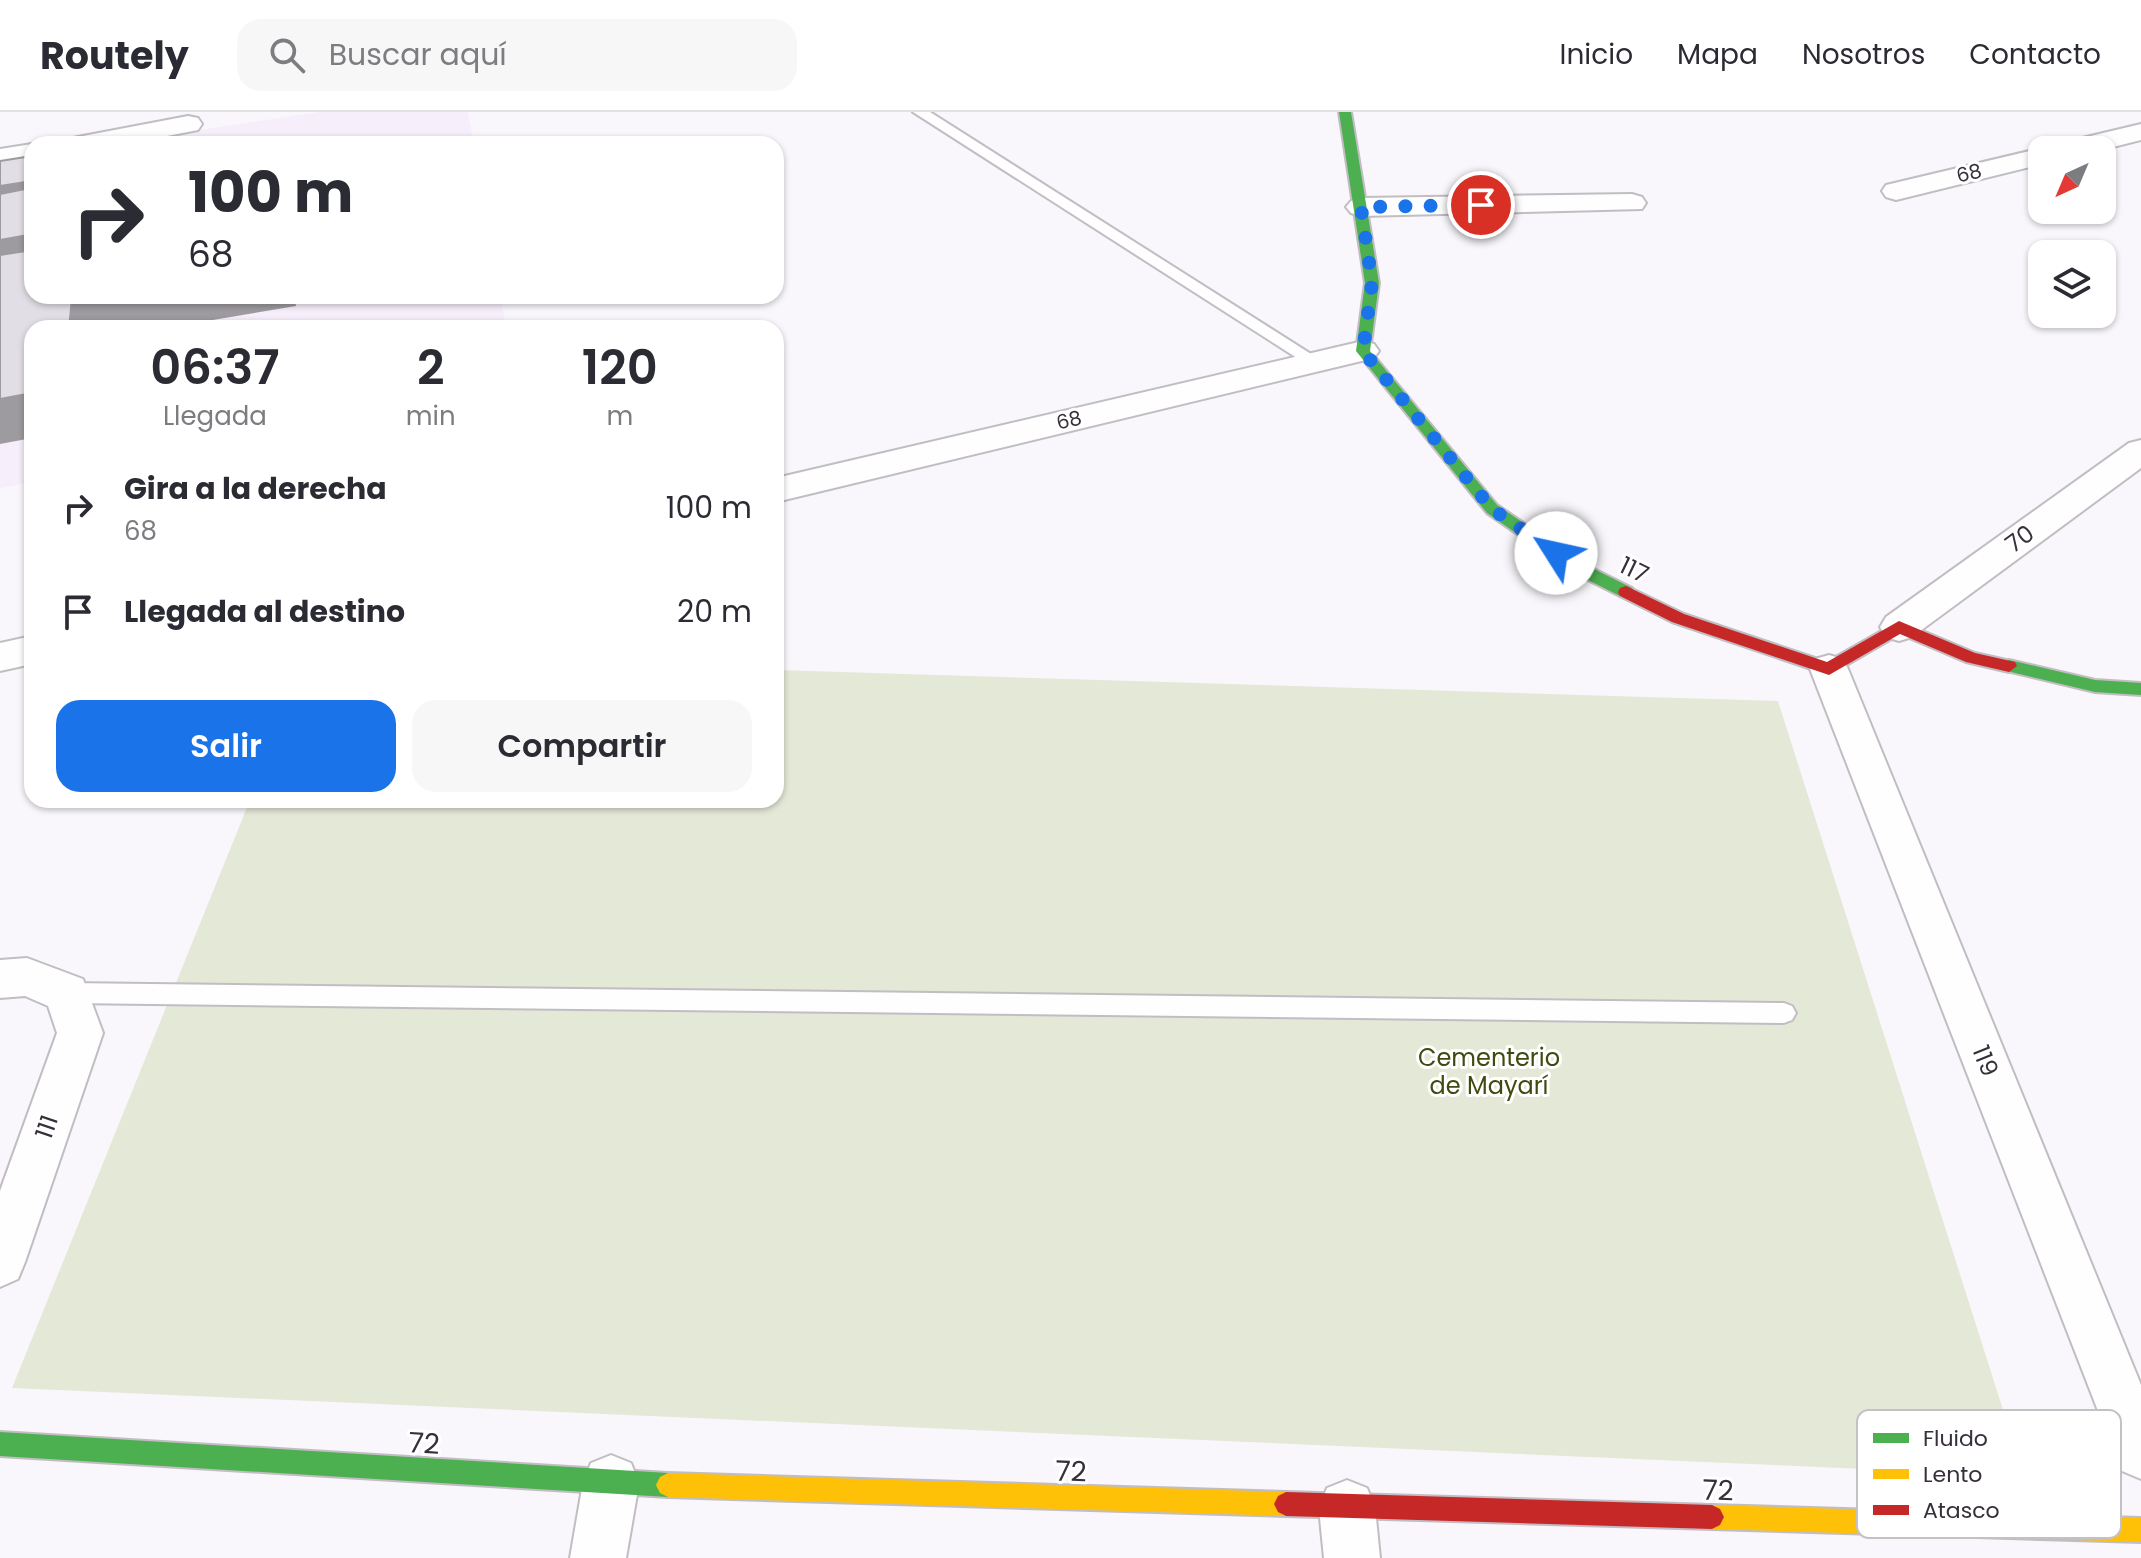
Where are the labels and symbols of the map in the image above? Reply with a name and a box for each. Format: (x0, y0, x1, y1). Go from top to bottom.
north arrow (2028, 136, 2116, 224)
street label: 68 (1954, 157, 1984, 189)
pin (1447, 171, 1515, 239)
street label: 68 (1054, 404, 1084, 436)
position arrow (1514, 511, 1598, 595)
street label: 70 (1999, 517, 2041, 560)
street label: 117 (1614, 548, 1654, 591)
street label: 119 (1964, 1040, 2006, 1081)
park label: Cementerio de Mayarí (1418, 1041, 1560, 1102)
street label: 111 (27, 1111, 66, 1143)
legend (1857, 1410, 2121, 1538)
street label: 72 (407, 1423, 441, 1464)
text: Fluido (1923, 1423, 1988, 1454)
street label: 72 (1055, 1451, 1087, 1492)
text: Lento (1923, 1459, 1982, 1490)
street label: 72 (1702, 1470, 1734, 1511)
text: Atasco (1923, 1495, 2000, 1526)

